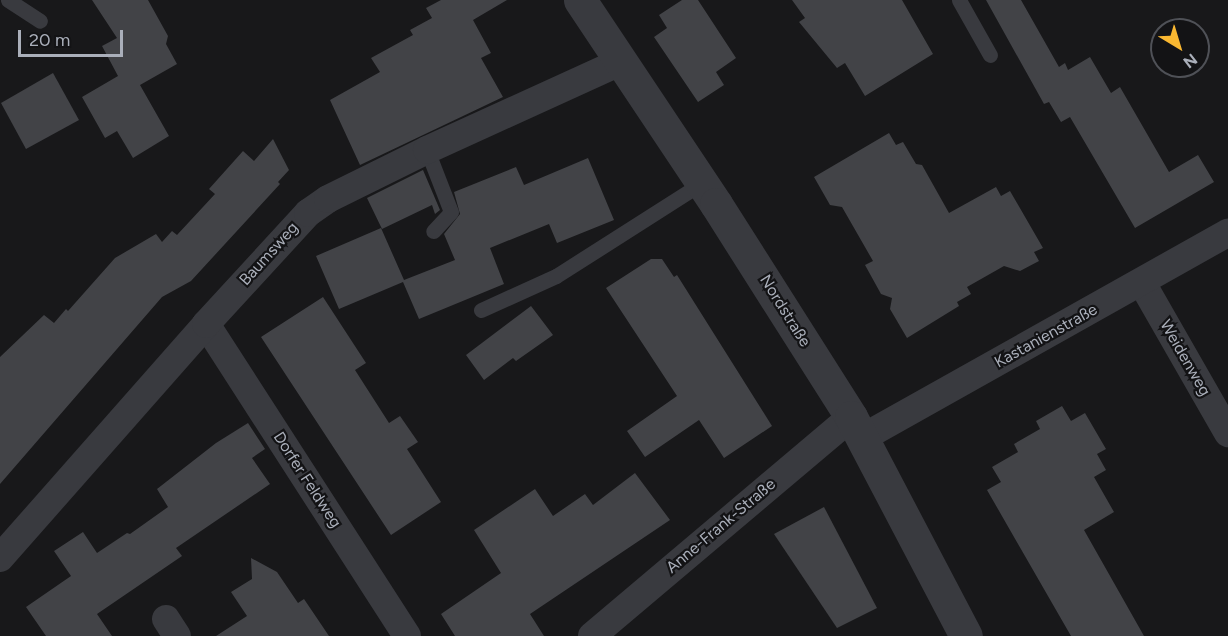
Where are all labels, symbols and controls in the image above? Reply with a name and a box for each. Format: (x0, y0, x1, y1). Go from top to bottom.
scale bar (21, 18, 126, 56)
north arrow (1150, 18, 1210, 78)
text: 20 m (29, 29, 70, 51)
text: N (1179, 50, 1201, 72)
street label: Baumsweg (236, 218, 302, 290)
street label: Nordstraße (755, 271, 815, 351)
street label: Kastanienstraße (991, 300, 1101, 372)
street label: Weidenweg (1156, 317, 1214, 399)
street label: Dorfer Feldweg (269, 428, 345, 532)
street label: Anne-Frank-Straße (662, 475, 780, 577)

